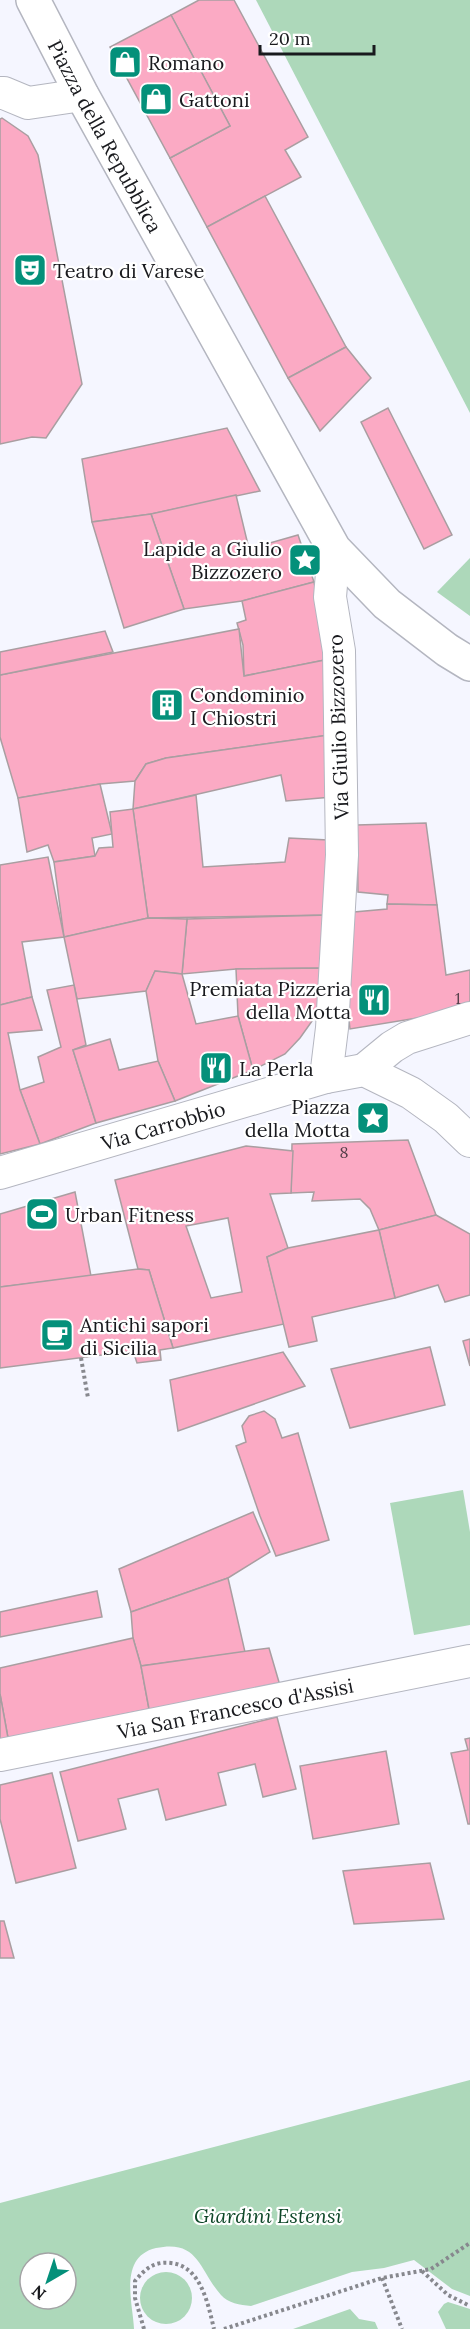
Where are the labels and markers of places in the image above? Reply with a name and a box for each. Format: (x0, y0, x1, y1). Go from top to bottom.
shop icon: Romano (107, 44, 143, 80)
place label: Romano (148, 50, 224, 75)
shop icon: Gattoni (138, 81, 174, 117)
place label: Gattoni (179, 87, 250, 112)
theatre icon: Teatro di Varese (12, 252, 48, 288)
place label: Teatro di Varese (53, 258, 204, 283)
place label: Lapide a Giulio Bizzozero (143, 536, 282, 584)
place icon: Lapide a Giulio Bizzozero (287, 542, 323, 578)
place label: Condominio I Chiostri (190, 682, 304, 730)
building icon: Condominio I Chiostri (149, 687, 185, 723)
place label: Premiata Pizzeria della Motta (189, 976, 351, 1024)
restaurant icon: Premiata Pizzeria della Motta (356, 982, 392, 1018)
restaurant icon: La Perla (198, 1050, 234, 1086)
place label: La Perla (239, 1056, 314, 1081)
place label: Piazza della Motta (245, 1094, 350, 1142)
place icon: Piazza della Motta (355, 1100, 391, 1136)
sports icon: Urban Fitness (24, 1196, 60, 1232)
place label: Urban Fitness (65, 1202, 194, 1227)
place label: Antichi sapori di Sicilia (79, 1312, 209, 1360)
cafe icon: Antichi sapori di Sicilia (39, 1317, 75, 1353)

